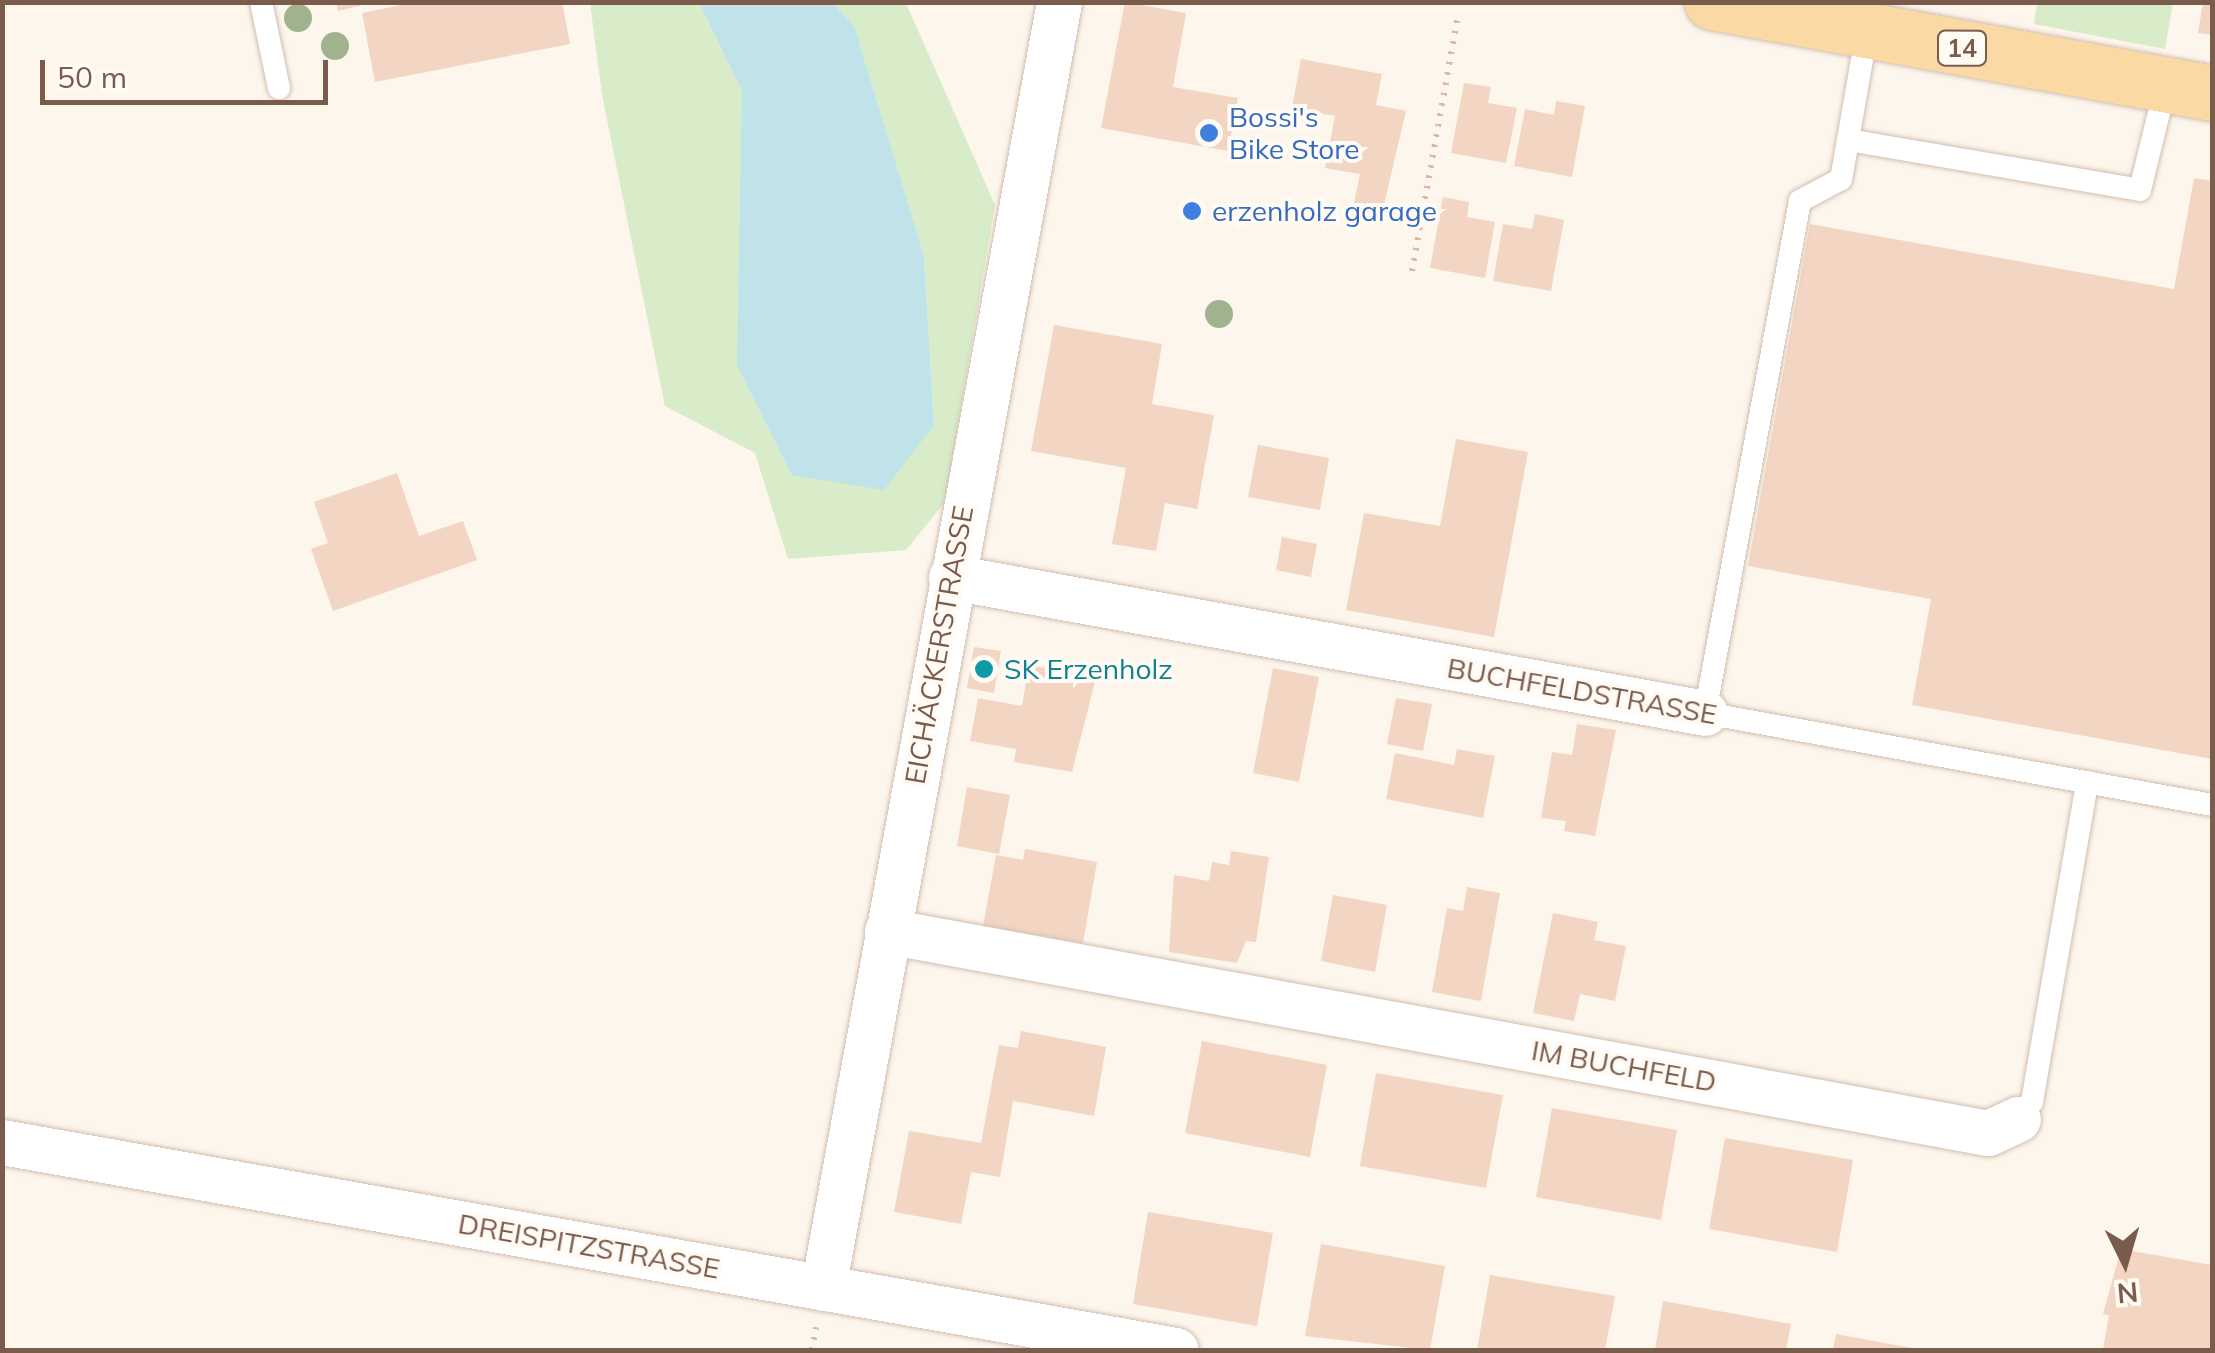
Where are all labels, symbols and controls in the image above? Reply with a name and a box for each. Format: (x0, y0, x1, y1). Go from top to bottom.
road number: 14 (1937, 28, 1987, 68)
scale bar (45, 40, 332, 102)
text: 50 m (57, 58, 127, 96)
place label: Bossi's Bike Store (1229, 100, 1360, 166)
marker: Bossi's Bike Store (1198, 122, 1220, 144)
place label: erzenholz garage (1212, 194, 1437, 228)
marker: erzenholz garage (1181, 200, 1203, 222)
street label: EICHÄCKERSTRASSE (898, 503, 980, 787)
street label: BUCHFELDSTRASSE (1445, 651, 1719, 731)
place label: SK Erzenholz (1004, 652, 1173, 686)
marker: SK Erzenholz (973, 658, 995, 680)
street label: IM BUCHFELD (1529, 1033, 1719, 1099)
street label: DREISPITZSTRASSE (456, 1206, 722, 1286)
north arrow (2075, 1213, 2175, 1313)
text: N (2116, 1275, 2140, 1312)

